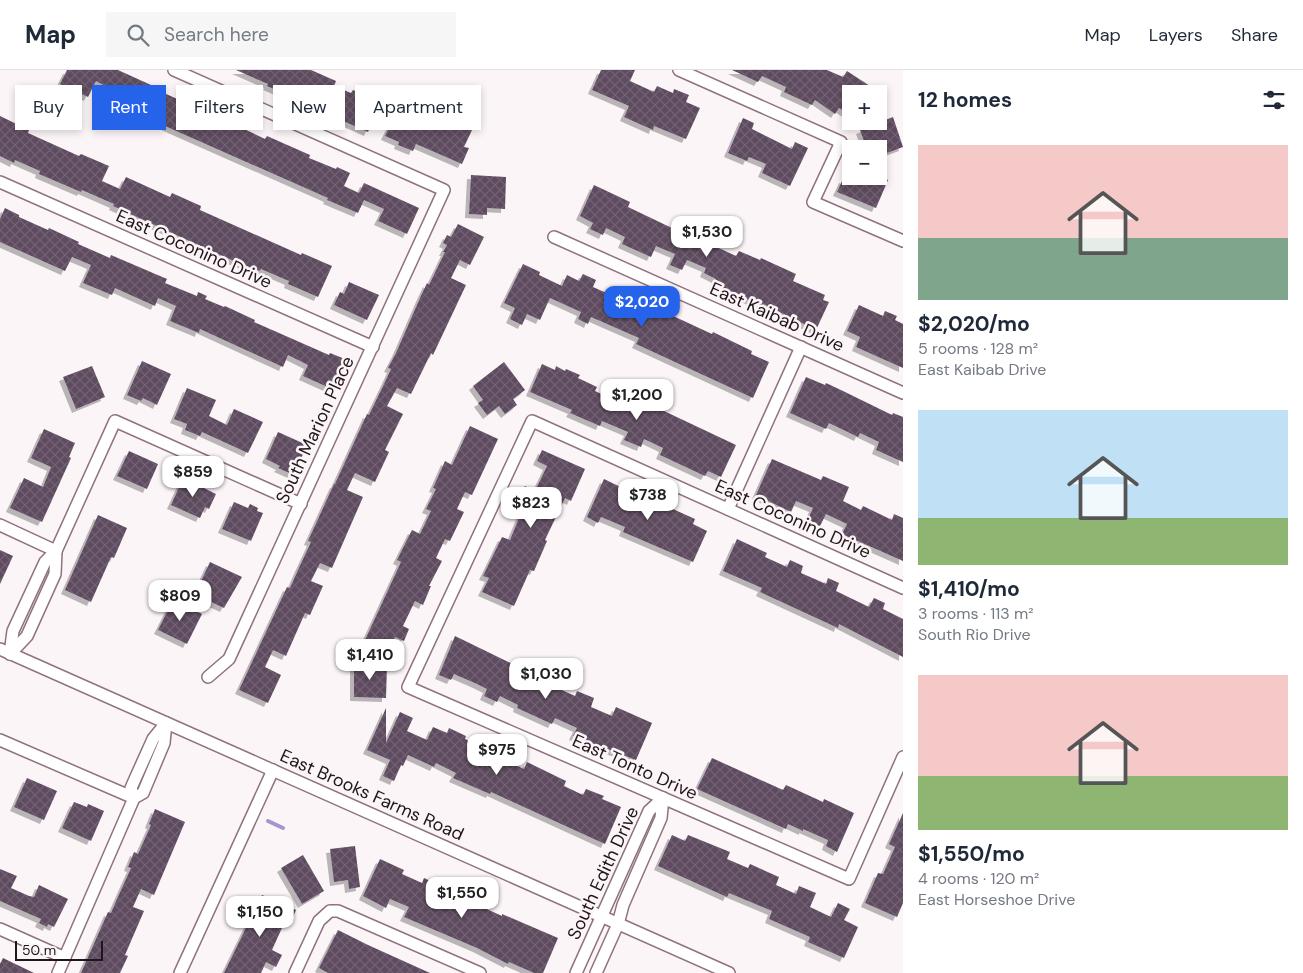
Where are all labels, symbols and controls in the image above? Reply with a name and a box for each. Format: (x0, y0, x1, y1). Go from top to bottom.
search box (106, 12, 456, 57)
text: Map (25, 19, 76, 50)
icon: search (124, 21, 152, 49)
text: Search here (164, 22, 269, 47)
text: Map (1085, 23, 1121, 47)
text: Layers (1149, 23, 1203, 47)
text: Share (1231, 23, 1278, 47)
chip: Buy (15, 85, 82, 130)
chip: Rent (92, 85, 166, 130)
chip: Filters (176, 85, 263, 130)
chip: New (273, 85, 345, 130)
chip: Apartment (355, 85, 481, 130)
map controls (842, 85, 887, 185)
button: + (842, 85, 887, 130)
text: 12 homes (918, 86, 1012, 114)
icon: filters (1260, 86, 1288, 114)
button: − (842, 140, 887, 185)
icon: home (1058, 178, 1148, 268)
street label: East Coconino Drive (112, 204, 276, 294)
pin: $1,530 (666, 216, 748, 258)
text: $1,530 (682, 221, 732, 242)
street label: East Kaibab Drive (706, 277, 848, 357)
pin: $2,020 (601, 286, 683, 328)
text: $2,020 (615, 291, 669, 312)
text: $2,020/mo (918, 310, 1030, 338)
text: 5 rooms · 128 m² (918, 338, 1038, 359)
street label: South Marion Place (270, 352, 360, 508)
text: East Kaibab Drive (918, 359, 1046, 380)
pin: $1,200 (596, 378, 678, 421)
text: $1,200 (611, 384, 663, 405)
icon: home (1058, 443, 1148, 533)
pin: $859 (163, 456, 223, 498)
text: $859 (173, 461, 213, 482)
street label: East Coconino Drive (711, 474, 875, 564)
pin: $738 (618, 478, 678, 521)
text: $738 (629, 484, 667, 505)
pin: $823 (501, 486, 561, 529)
text: $823 (512, 492, 550, 513)
text: $1,410/mo (918, 575, 1020, 603)
pin: $809 (150, 580, 210, 622)
text: $809 (159, 585, 201, 606)
text: 3 rooms · 113 m² (918, 603, 1034, 624)
text: South Rio Drive (918, 624, 1031, 645)
pin: $1,410 (329, 638, 411, 681)
text: $1,410 (347, 644, 393, 665)
pin: $1,030 (505, 658, 587, 700)
text: $1,030 (520, 663, 572, 684)
icon: home (1058, 708, 1148, 798)
street label: East Tonto Drive (569, 729, 701, 805)
pin: $975 (467, 734, 527, 776)
text: $975 (478, 739, 516, 760)
street label: East Brooks Farms Road (276, 744, 468, 846)
street label: South Edith Drive (562, 803, 644, 943)
text: $1,550/mo (918, 840, 1025, 868)
text: 4 rooms · 120 m² (918, 868, 1039, 889)
pin: $1,550 (421, 876, 503, 919)
text: $1,550 (437, 882, 487, 903)
text: East Horseshoe Drive (918, 889, 1075, 910)
pin: $1,150 (219, 896, 301, 938)
text: $1,150 (237, 901, 283, 922)
scale bar (15, 938, 102, 961)
text: 50 m (22, 941, 56, 959)

